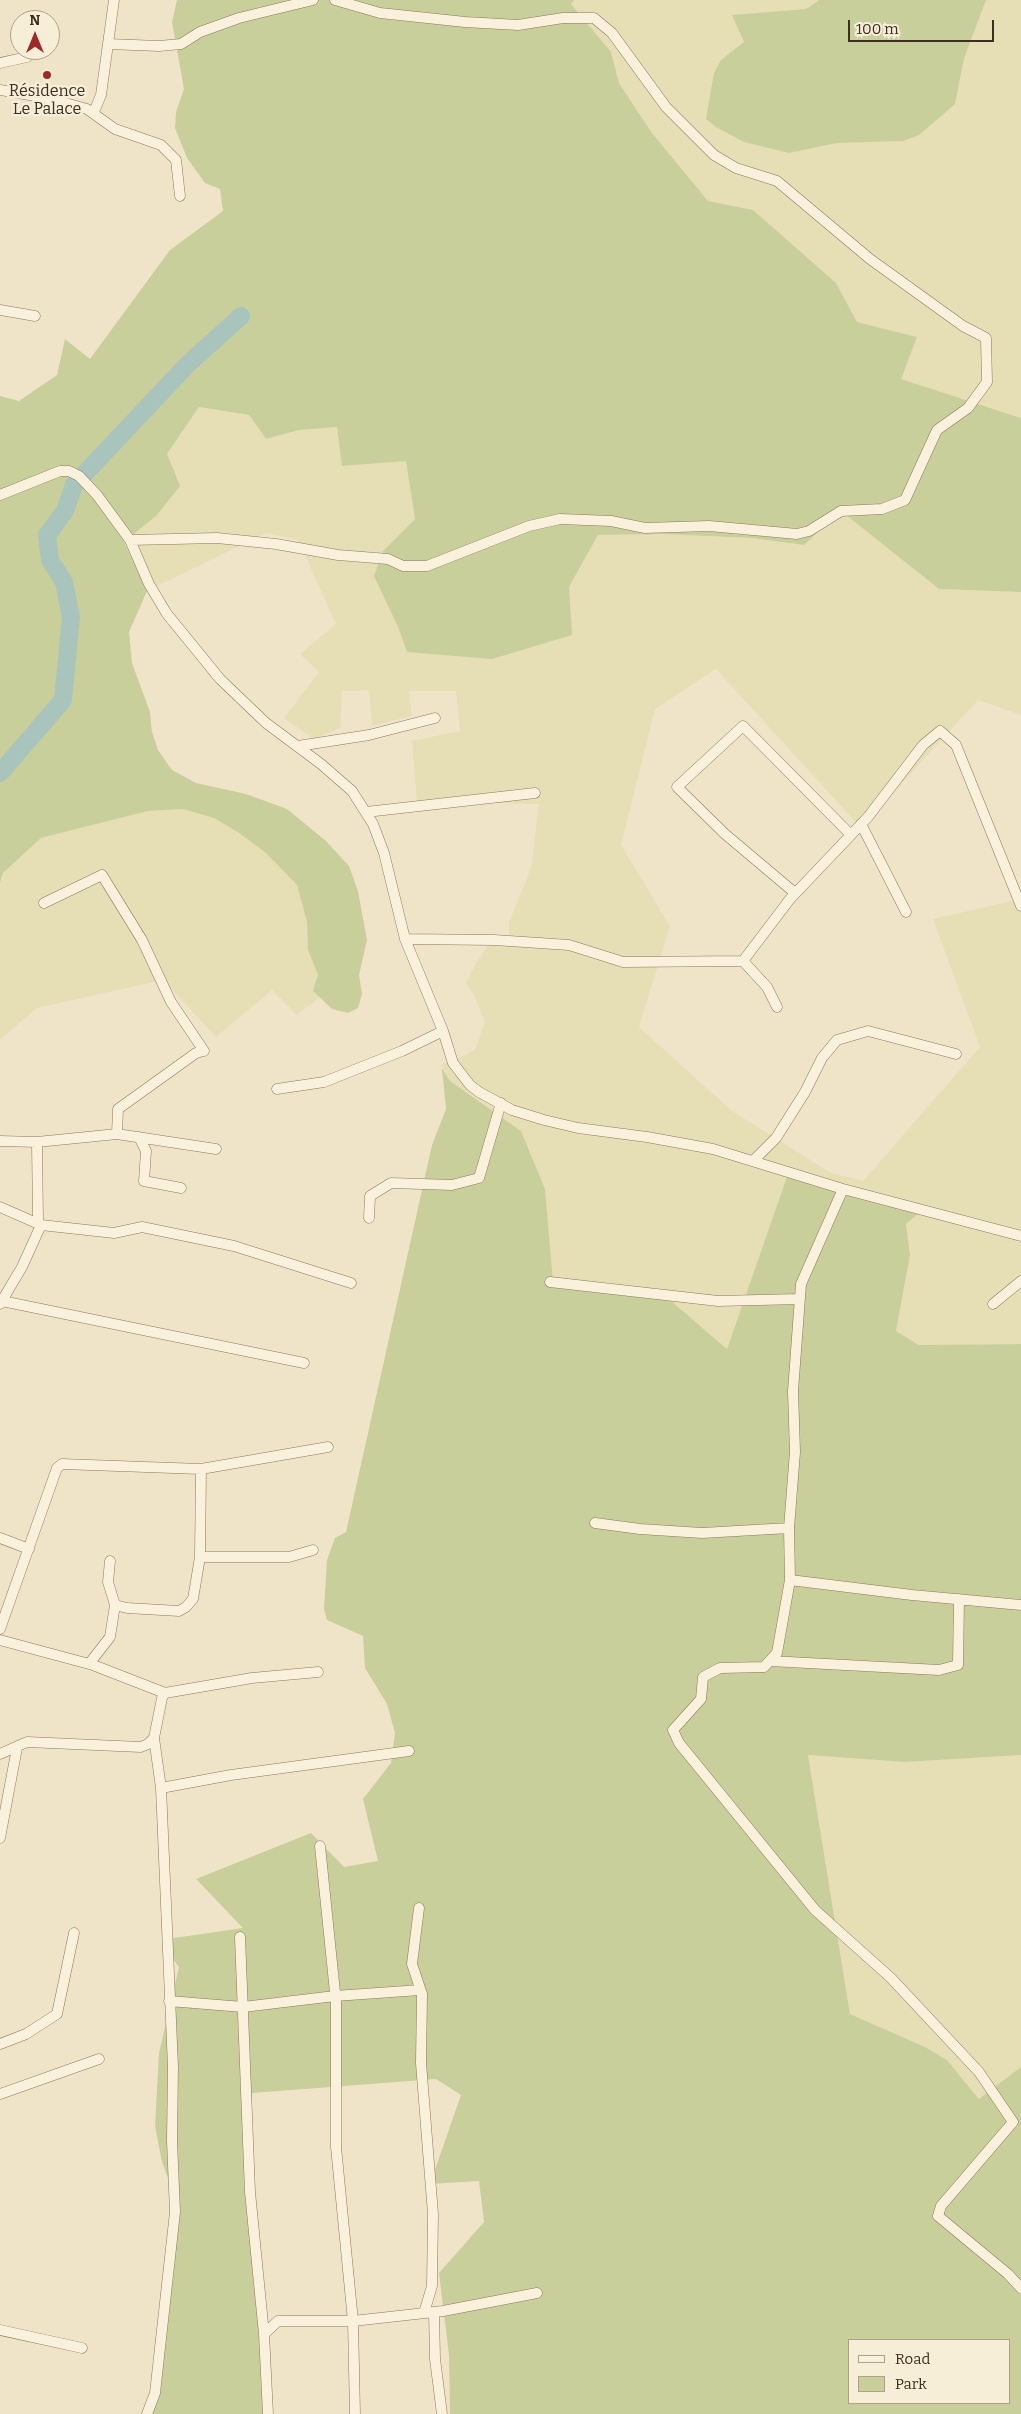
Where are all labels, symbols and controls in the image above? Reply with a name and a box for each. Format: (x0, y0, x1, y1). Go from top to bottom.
north arrow (10, 10, 60, 60)
scale bar (851, 10, 997, 42)
text: N (30, 12, 40, 29)
text: 100 m (856, 20, 899, 38)
marker: Résidence Le Palace (41, 69, 53, 81)
place label: Résidence Le Palace (9, 82, 85, 120)
legend (848, 2339, 1011, 2404)
text: Road (895, 2350, 930, 2368)
text: Park (895, 2375, 927, 2393)

